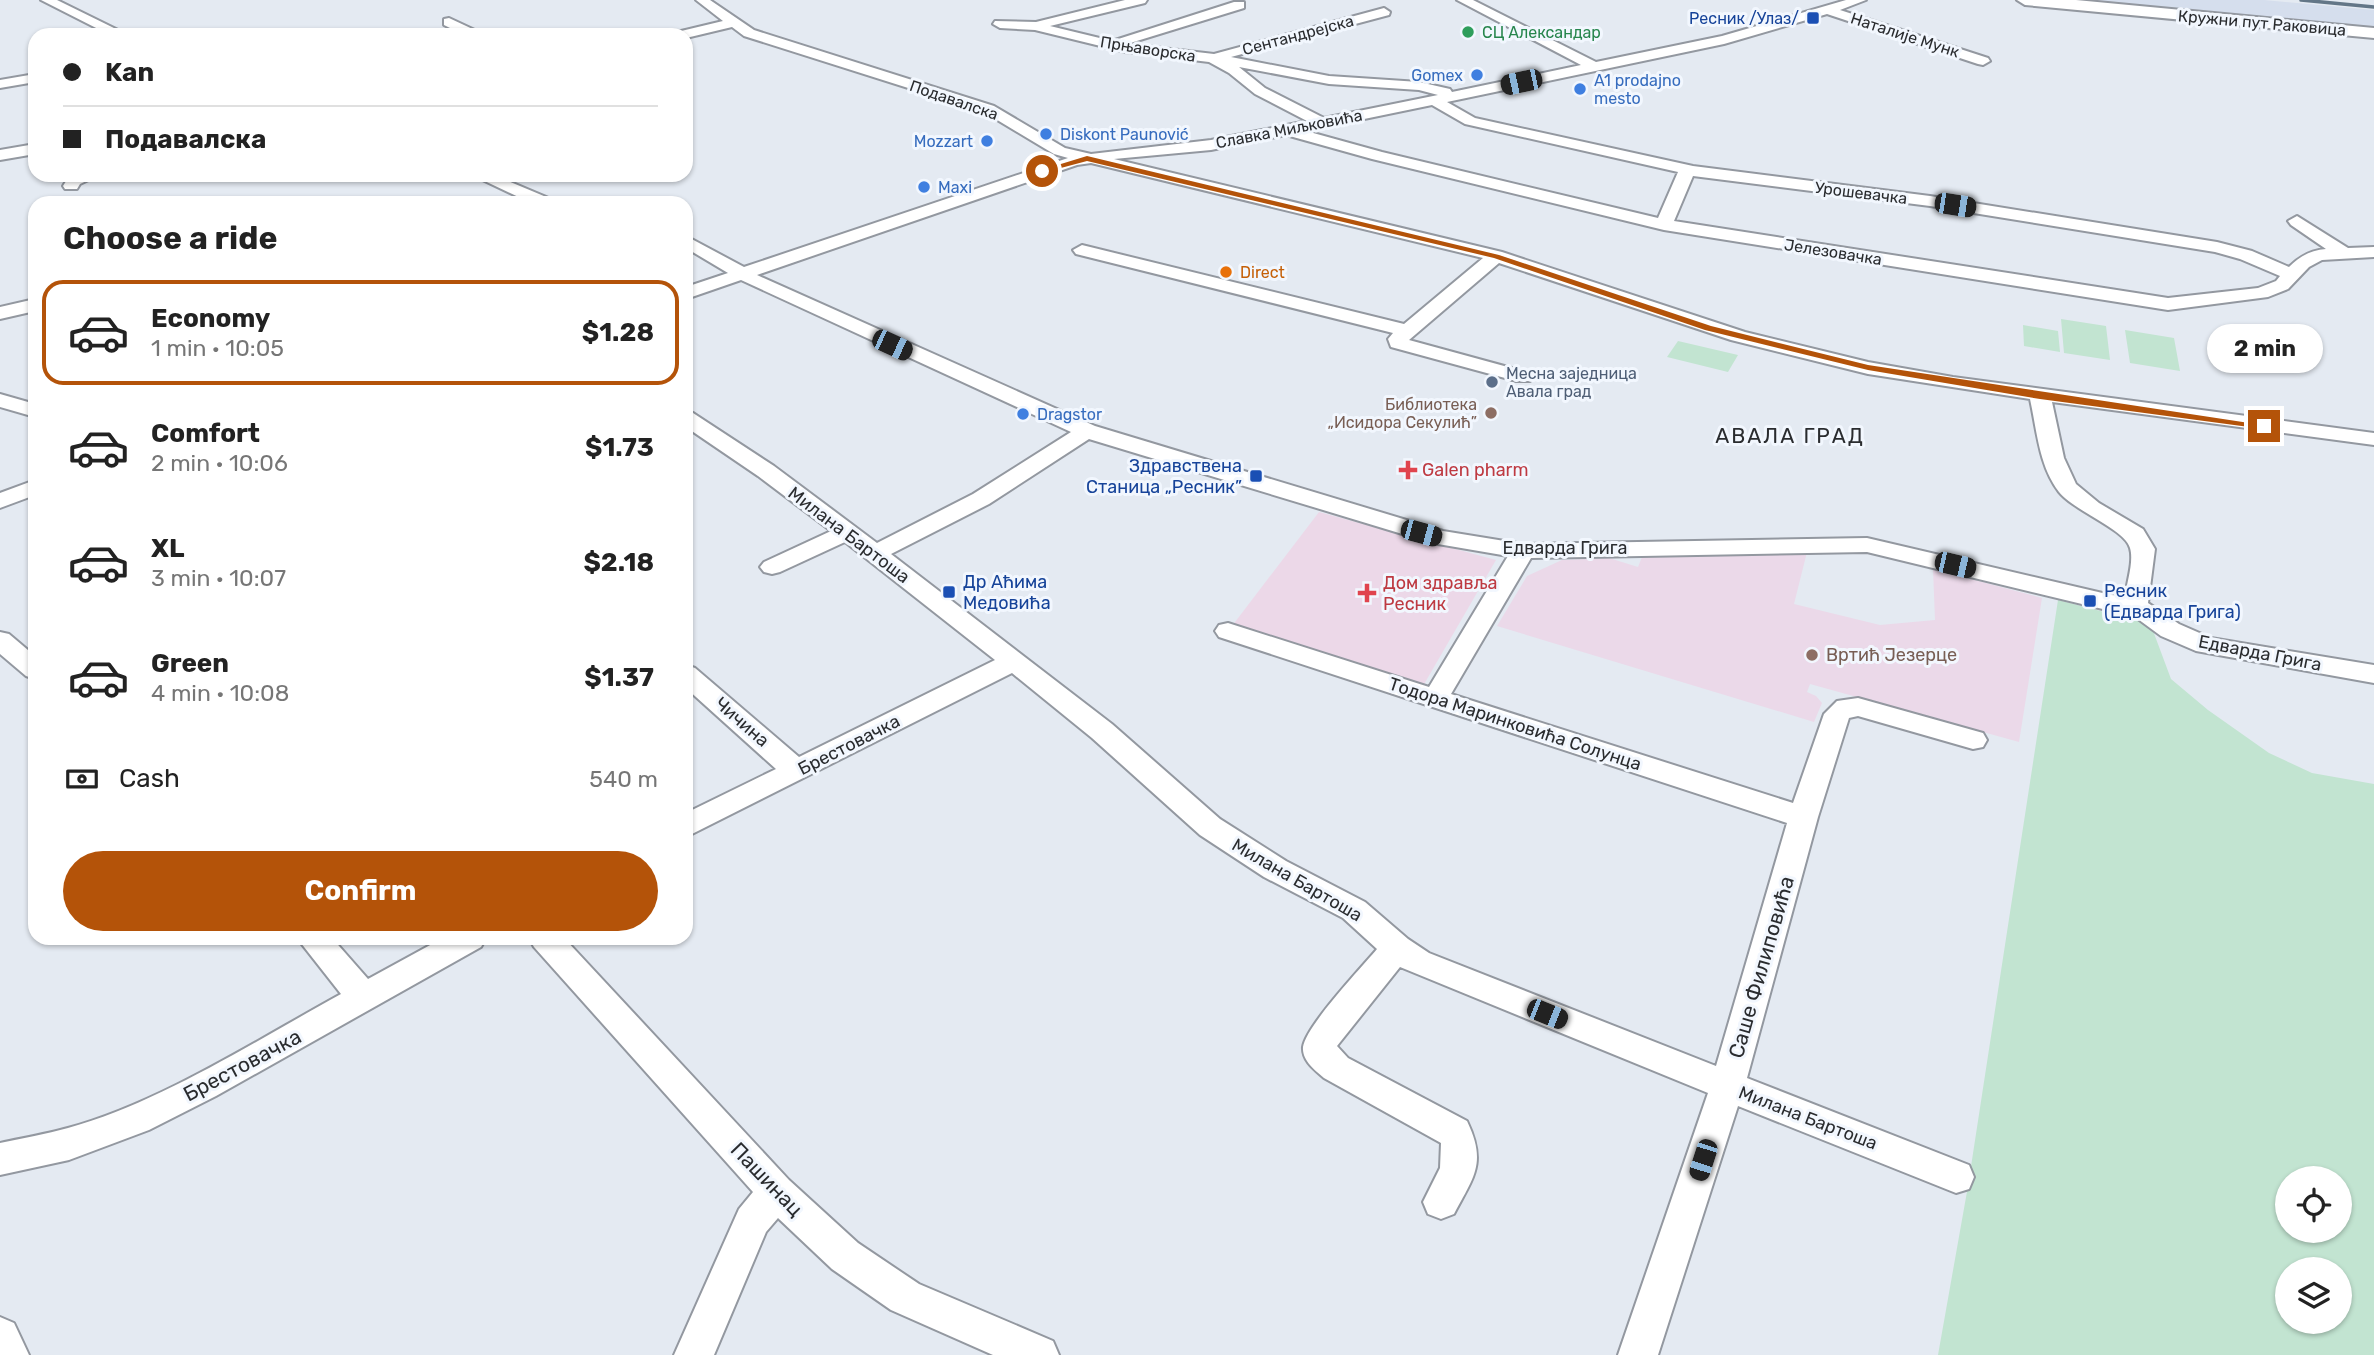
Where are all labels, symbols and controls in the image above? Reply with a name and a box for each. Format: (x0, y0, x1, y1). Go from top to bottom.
street label: Кружни пут Раковица (2177, 6, 2347, 40)
street label: Наталије Мунк (1848, 8, 1962, 62)
place label: Ресник /Улаз/ (1689, 9, 1799, 28)
marker: Ресник /Улаз/ (1805, 10, 1821, 26)
street label: Сентандрејска (1240, 11, 1356, 59)
place label: СЦ Александар (1482, 23, 1601, 42)
marker: СЦ Александар (1460, 24, 1476, 40)
street label: Прњаворска (1099, 32, 1197, 66)
text: Kan (105, 57, 154, 88)
place label: Gomex (1411, 66, 1463, 85)
marker: Gomex (1469, 67, 1485, 83)
car (1499, 67, 1544, 97)
place label: A1 prodajno mesto (1594, 71, 1681, 108)
street label: Подавалска (907, 76, 1001, 124)
marker: A1 prodajno mesto (1572, 81, 1588, 97)
street label: Славка Миљковића (1214, 105, 1364, 153)
text: Подавалска (105, 124, 266, 155)
place label: Diskont Paunović (1060, 125, 1189, 144)
marker: Diskont Paunović (1038, 126, 1054, 142)
place label: Mozzart (914, 132, 973, 151)
marker: Mozzart (979, 133, 995, 149)
route start (1026, 155, 1058, 187)
place label: Maxi (938, 178, 972, 197)
street label: Урошевачка (1814, 178, 1908, 208)
marker: Maxi (916, 179, 932, 195)
car (1933, 191, 1978, 219)
text: Choose a ride (63, 219, 277, 257)
street label: Јелезовачка (1783, 235, 1883, 269)
place label: Direct (1240, 263, 1285, 282)
marker: Direct (1218, 264, 1234, 280)
icon: car (67, 301, 130, 364)
text: Economy (151, 303, 270, 334)
text: $1.28 (582, 317, 654, 348)
callout: 2 min (2206, 324, 2322, 374)
car (869, 327, 916, 363)
text: 1 min · 10:05 (151, 334, 284, 362)
text: 2 min (2234, 334, 2296, 362)
place label: Месна заједница Авала град (1506, 364, 1637, 401)
marker: Месна заједница Авала град (1484, 374, 1500, 390)
place label: Библиотека „Исидора Секулић” (1327, 395, 1477, 432)
place label: Dragstor (1037, 405, 1102, 424)
marker: Библиотека „Исидора Секулић” (1483, 405, 1499, 421)
marker: Dragstor (1015, 406, 1031, 422)
route end (2248, 410, 2280, 442)
icon: car (67, 416, 130, 479)
text: Comfort (151, 418, 260, 449)
district label: АВАЛА ГРАД (1715, 423, 1865, 448)
text: $1.73 (585, 432, 654, 463)
text: 2 min · 10:06 (151, 449, 288, 477)
place label: Здравствена Станица „Ресник” (1086, 455, 1242, 498)
place label: Galen pharm (1422, 459, 1528, 481)
marker: Galen pharm (1400, 462, 1416, 478)
marker: Здравствена Станица „Ресник” (1248, 468, 1264, 484)
street label: Милана Бартоша (784, 482, 914, 588)
car (1398, 517, 1445, 549)
icon: car (67, 531, 130, 594)
text: XL (151, 533, 184, 564)
street label: Едварда Грига (1503, 537, 1627, 559)
text: $2.18 (584, 547, 654, 578)
car (1933, 550, 1978, 580)
text: 3 min · 10:07 (151, 564, 286, 592)
place label: Др Аћима Медовића (963, 571, 1051, 614)
place label: Дом здравља Ресник (1383, 572, 1498, 615)
place label: Ресник (Едварда Грига) (2104, 580, 2241, 623)
marker: Дом здравља Ресник (1357, 583, 1377, 603)
marker: Др Аћима Медовића (941, 584, 957, 600)
marker: Ресник (Едварда Грига) (2082, 593, 2098, 609)
street label: Едварда Грига (2197, 630, 2323, 676)
place label: Вртић Језерце (1826, 644, 1957, 666)
icon: car (67, 646, 130, 709)
marker: Вртић Језерце (1804, 647, 1820, 663)
text: Green (151, 648, 229, 679)
text: $1.37 (584, 662, 654, 693)
street label: Тодора Маринковића Солунца (1386, 673, 1644, 775)
text: 4 min · 10:08 (151, 679, 289, 707)
street label: Чичина (710, 693, 774, 751)
street label: Брестовачка (794, 710, 904, 780)
icon: cash (63, 760, 101, 798)
text: Cash (119, 763, 180, 794)
text: 540 m (589, 765, 658, 793)
street label: Милана Бартоша (1228, 834, 1366, 926)
button: Confirm (63, 851, 658, 931)
street label: Саше Филиповића (1723, 873, 1799, 1061)
car (1524, 996, 1571, 1032)
street label: Брестовачка (179, 1023, 305, 1107)
street label: Милана Бартоша (1736, 1081, 1880, 1155)
street label: Пашинац (726, 1137, 808, 1221)
car (1687, 1137, 1720, 1183)
map controls (2275, 1166, 2352, 1334)
button: locate (2275, 1166, 2352, 1243)
button: layers (2275, 1257, 2352, 1334)

